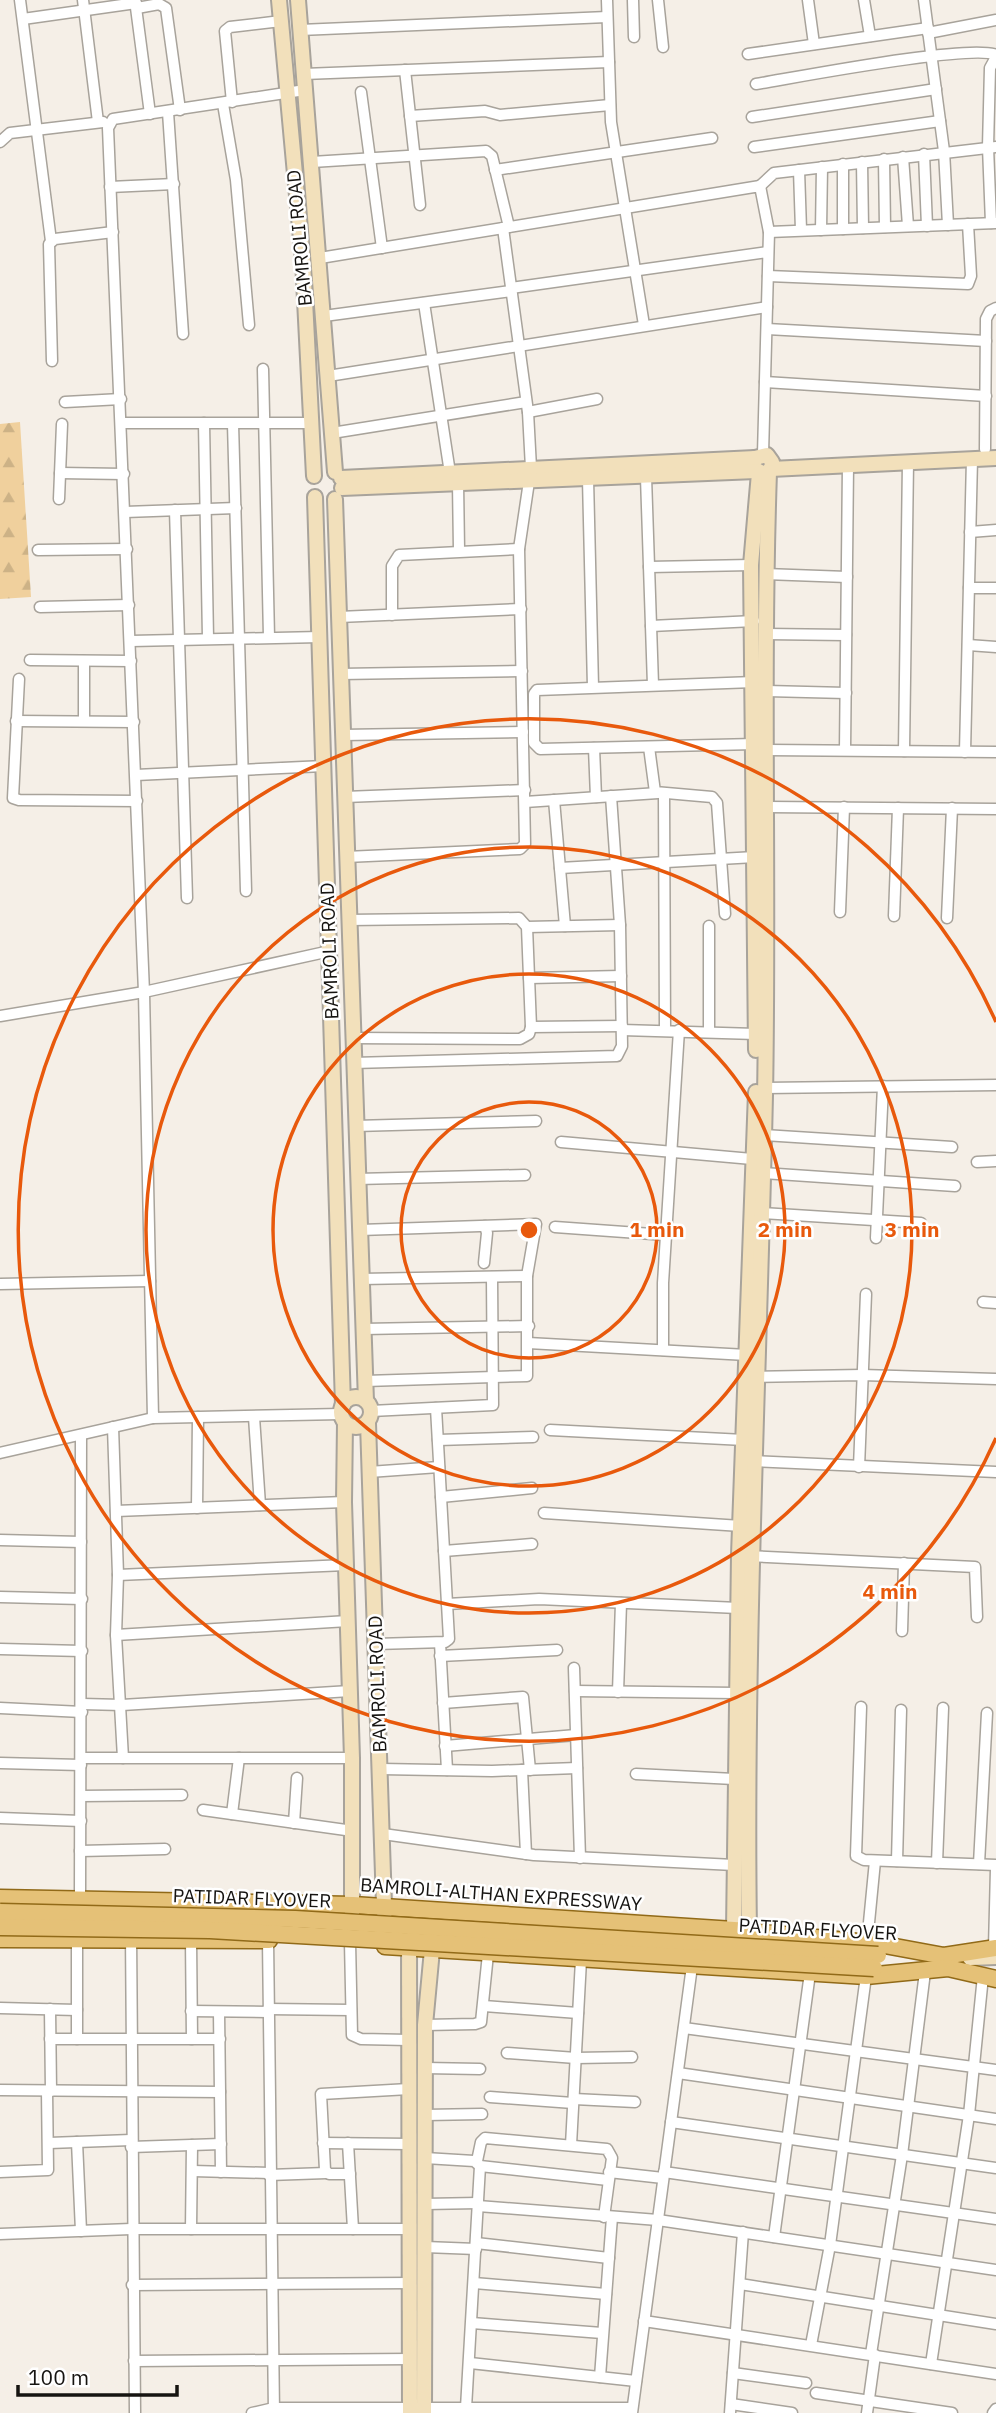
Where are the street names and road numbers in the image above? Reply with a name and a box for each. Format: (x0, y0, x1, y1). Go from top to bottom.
street label: BAMROLI ROAD (281, 169, 317, 307)
street label: BAMROLI ROAD (315, 882, 343, 1020)
street label: BAMROLI ROAD (363, 1615, 391, 1753)
street label: BAMROLI-ALTHAN EXPRESSWAY (359, 1872, 643, 1916)
street label: PATIDAR FLYOVER (172, 1883, 332, 1913)
street label: PATIDAR FLYOVER (738, 1913, 898, 1945)

